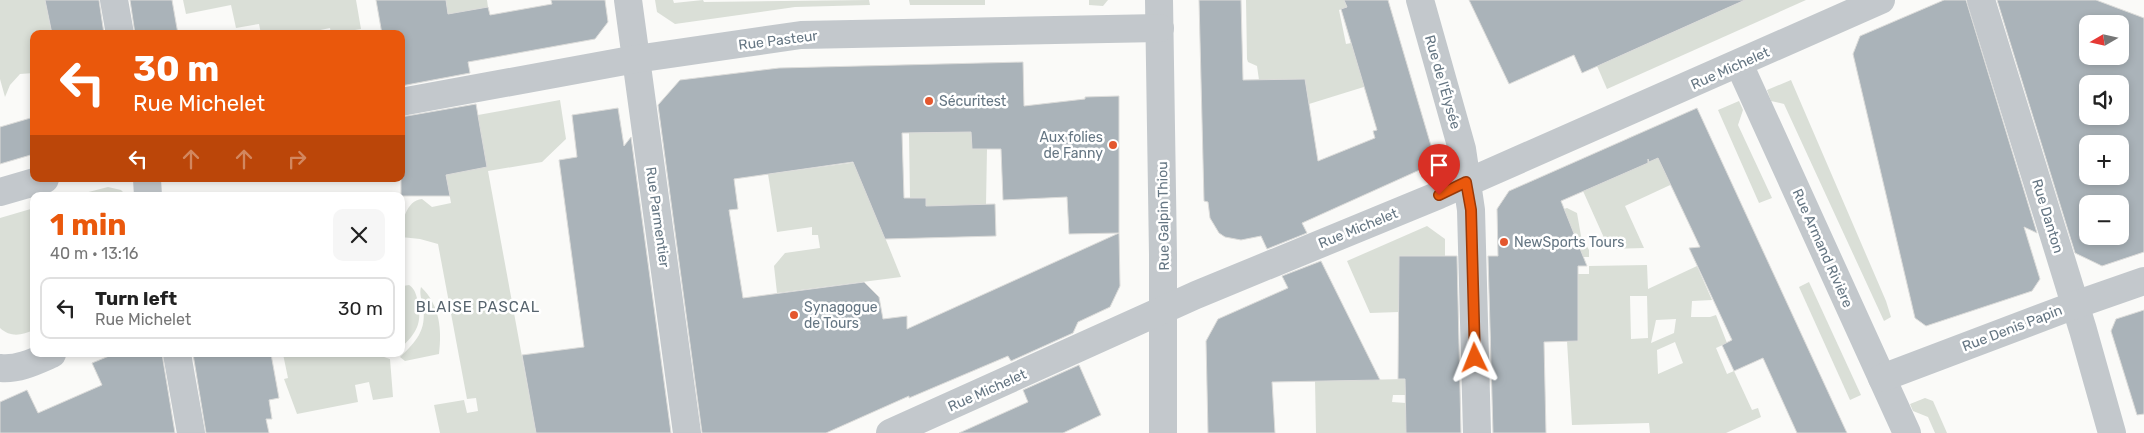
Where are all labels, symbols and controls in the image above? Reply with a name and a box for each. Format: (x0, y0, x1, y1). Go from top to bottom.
north arrow (2079, 15, 2129, 65)
map controls (2079, 15, 2129, 245)
street label: Rue Pasteur (738, 27, 819, 54)
street label: Rue de l'Élysée (1421, 33, 1465, 131)
street label: Rue Michelet (1688, 43, 1773, 93)
text: 30 m (133, 48, 219, 90)
icon: left (50, 50, 115, 115)
button: sound (2079, 75, 2129, 125)
text: Rue Michelet (133, 90, 265, 117)
place label: Sécuritest (939, 93, 1007, 110)
marker: Sécuritest (923, 95, 935, 107)
place label: Aux folies de Fanny (1040, 129, 1103, 162)
button: + (2079, 135, 2129, 185)
marker: Aux folies de Fanny (1107, 139, 1119, 151)
pin (1418, 144, 1460, 195)
icon: left (124, 145, 152, 173)
icon: ahead (177, 145, 205, 173)
icon: ahead (230, 145, 258, 173)
icon: right (283, 145, 311, 173)
icon: arrive (1425, 151, 1453, 179)
street label: Rue Galpin Thiou (1154, 161, 1173, 271)
street label: Rue Parmentier (642, 166, 673, 269)
street label: Rue Danton (2028, 177, 2067, 255)
street label: Rue Armand Rivière (1789, 186, 1856, 310)
button: − (2079, 195, 2129, 245)
street label: Rue Michelet (1316, 205, 1401, 252)
text: 1 min (50, 207, 127, 243)
button: close (333, 209, 385, 261)
place label: NewSports Tours (1514, 234, 1624, 251)
marker: NewSports Tours (1498, 236, 1510, 248)
text: 40 m · 13:16 (50, 244, 138, 263)
text: Turn left (95, 287, 177, 310)
icon: left (52, 294, 80, 322)
text: 30 m (338, 297, 383, 320)
district label: BLAISE PASCAL (416, 298, 540, 316)
place label: Synagogue de Tours (804, 299, 878, 332)
street label: Rue Denis Papin (1960, 302, 2065, 355)
marker: Synagogue de Tours (788, 309, 800, 321)
text: Rue Michelet (95, 310, 191, 329)
position arrow (1448, 331, 1500, 383)
street label: Rue Michelet (945, 365, 1030, 415)

